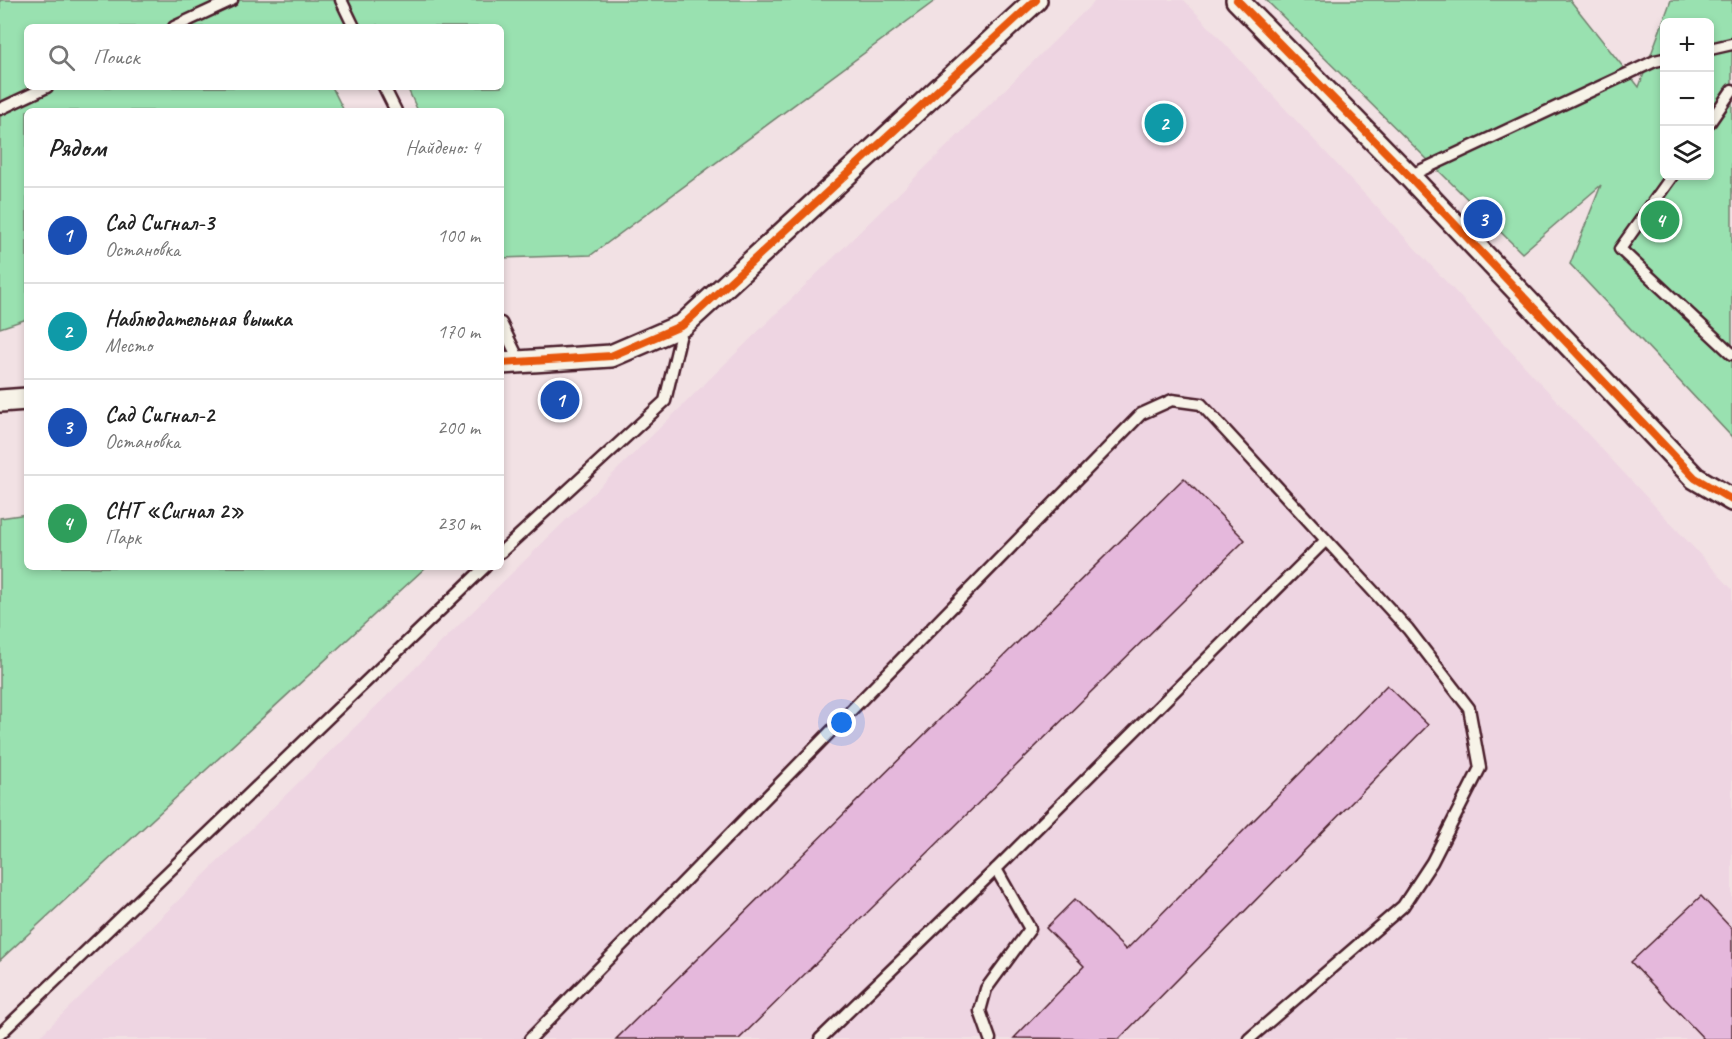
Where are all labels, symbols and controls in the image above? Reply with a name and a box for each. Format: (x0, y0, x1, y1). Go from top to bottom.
map controls (1660, 18, 1714, 180)
button: + (1660, 18, 1714, 72)
search box (24, 24, 504, 90)
icon: search (45, 41, 78, 74)
text: Поиск (93, 43, 139, 71)
button: − (1660, 72, 1714, 126)
pin: 2 (1144, 100, 1184, 146)
button: layers (1660, 126, 1714, 180)
text: Рядом (48, 131, 106, 164)
text: Найдено: 4 (405, 135, 480, 160)
pin: 3 (1464, 196, 1502, 242)
pin: 4 (1640, 198, 1680, 242)
text: Сад Сигнал-3 (105, 209, 214, 237)
text: 1 (63, 223, 72, 248)
text: 100 m (437, 223, 480, 248)
text: Остановка (105, 237, 180, 262)
text: Наблюдательная вышка (105, 305, 292, 333)
text: 2 (63, 319, 72, 344)
text: 170 m (437, 319, 480, 344)
text: Место (105, 333, 152, 358)
pin: 1 (540, 378, 580, 422)
text: Сад Сигнал-2 (105, 401, 214, 429)
text: 3 (63, 415, 72, 440)
text: 200 m (437, 415, 480, 440)
text: Остановка (105, 429, 180, 454)
text: СНТ «Сигнал 2» (105, 497, 244, 525)
text: 4 (63, 511, 72, 536)
text: 230 m (437, 511, 480, 536)
text: Парк (105, 525, 141, 550)
your location (827, 708, 856, 737)

